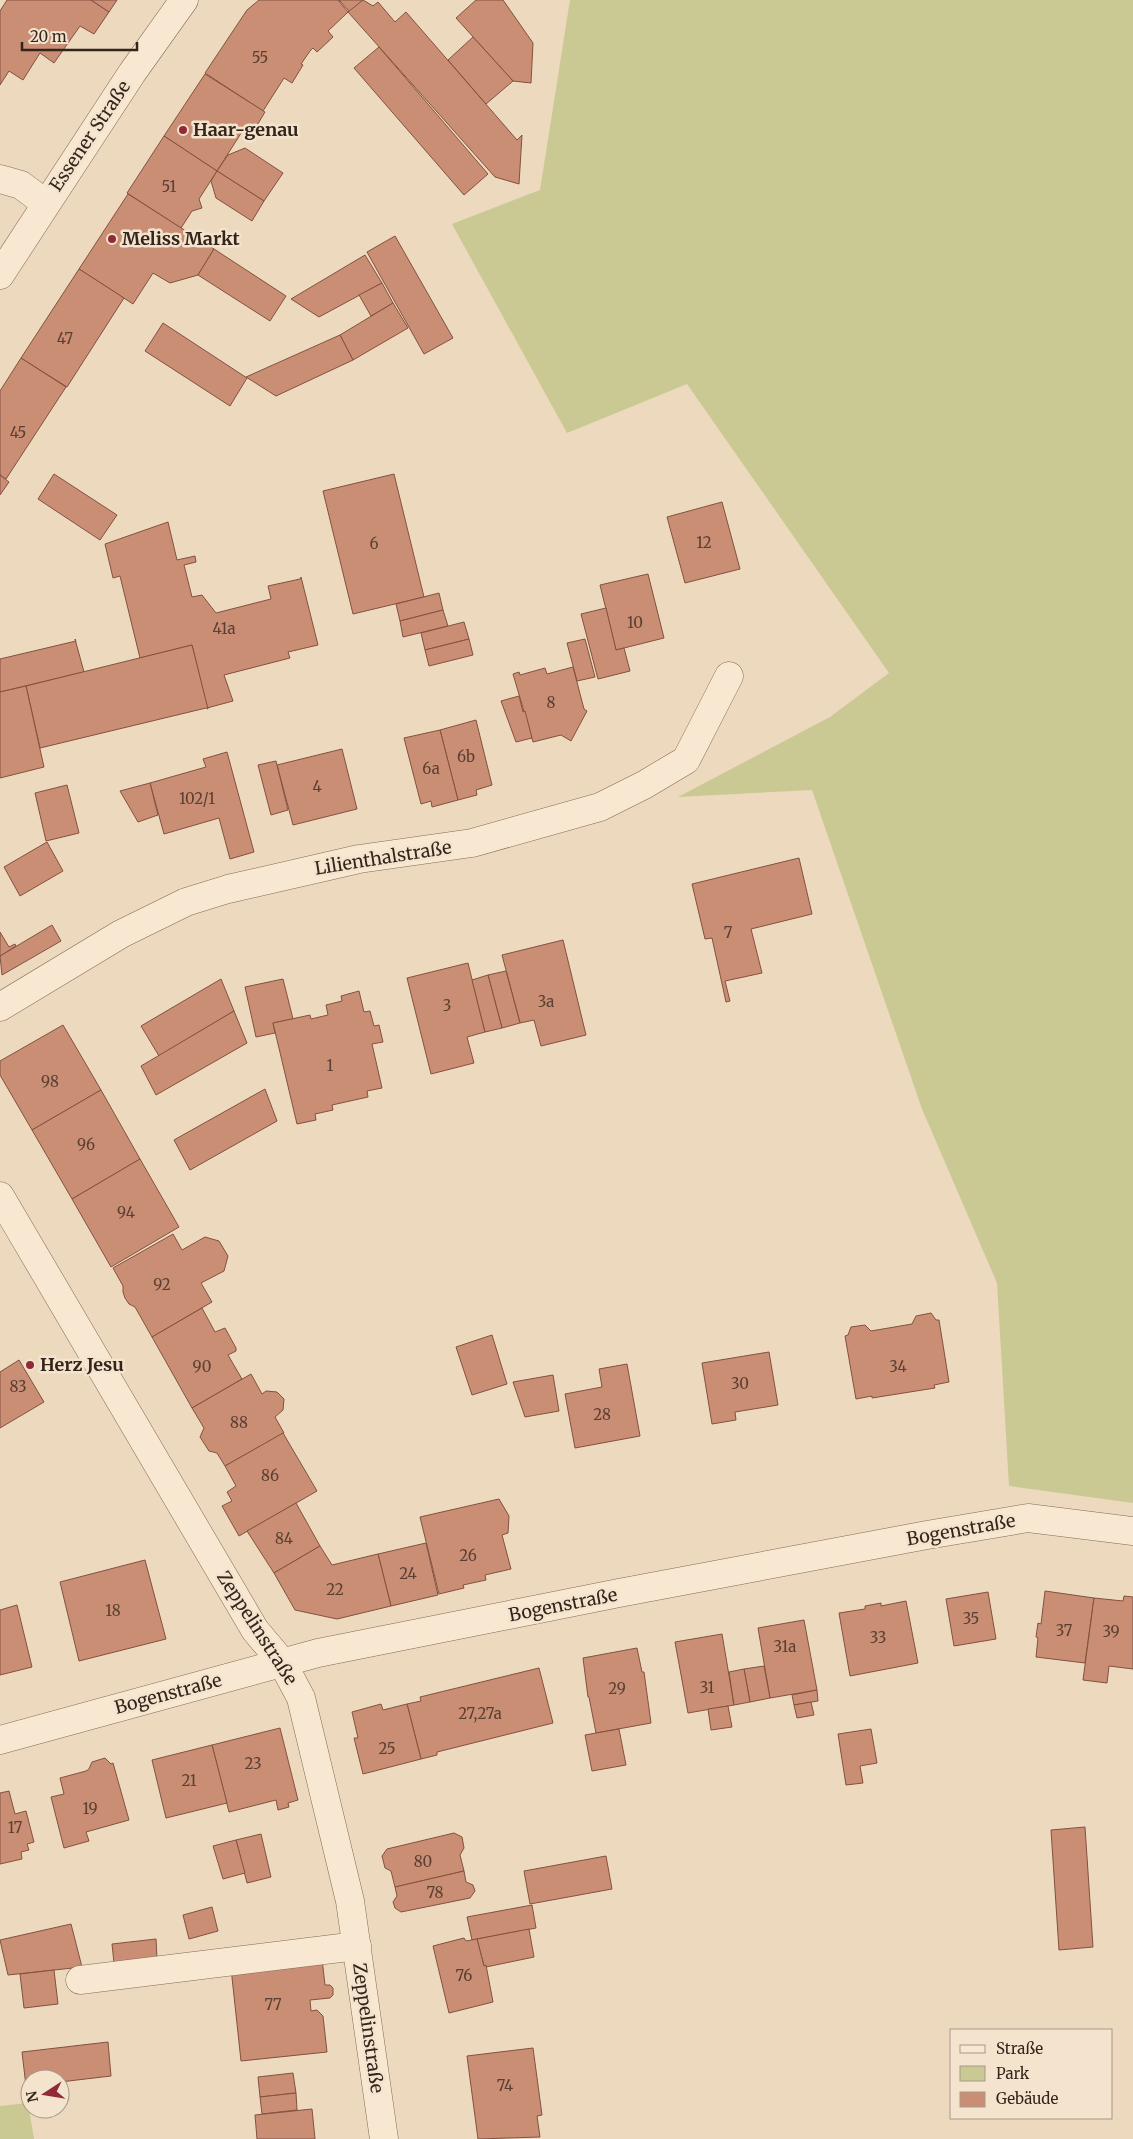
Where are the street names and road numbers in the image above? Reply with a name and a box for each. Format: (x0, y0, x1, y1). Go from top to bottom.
street label: Essener Straße (44, 76, 135, 196)
street label: Lilienthalstraße (313, 835, 453, 880)
street label: Bogenstraße (905, 1509, 1017, 1550)
street label: Zeppelinstraße (212, 1566, 303, 1689)
street label: Bogenstraße (507, 1583, 619, 1626)
street label: Bogenstraße (112, 1668, 224, 1719)
street label: Zeppelinstraße (348, 1961, 389, 2095)

